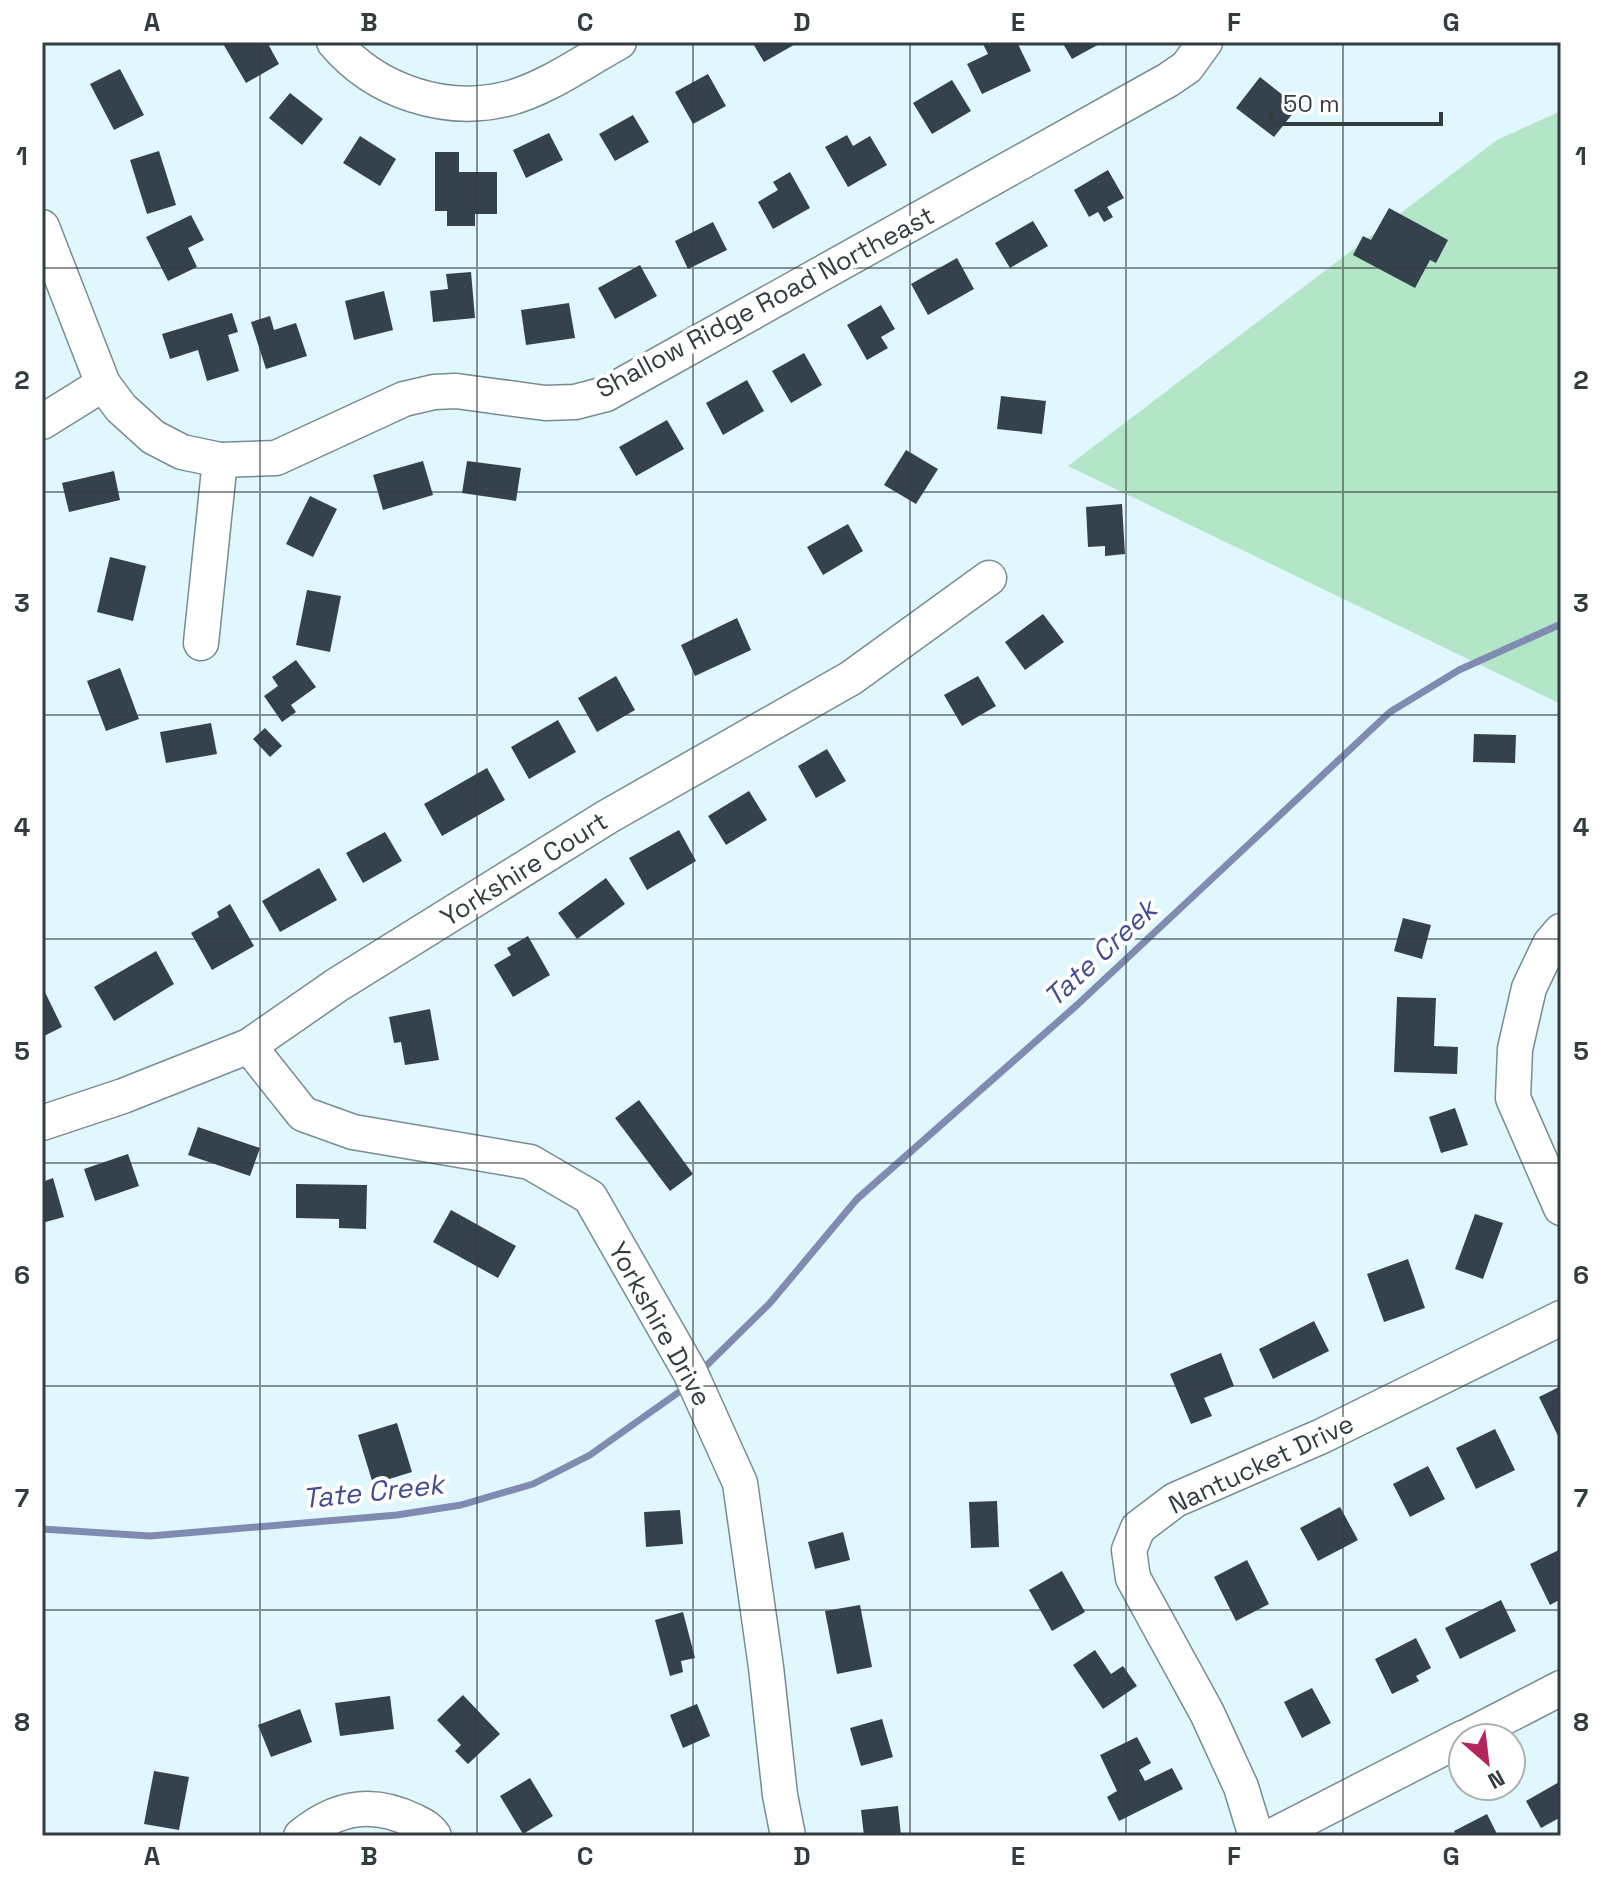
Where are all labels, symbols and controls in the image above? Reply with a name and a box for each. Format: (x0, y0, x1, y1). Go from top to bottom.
text: A (144, 5, 161, 39)
text: B (360, 5, 378, 39)
text: C (577, 5, 593, 39)
text: D (793, 5, 811, 39)
text: E (1011, 5, 1025, 39)
text: F (1227, 5, 1241, 39)
text: G (1442, 5, 1460, 39)
scale bar (1271, 76, 1441, 126)
text: 50 m (1283, 88, 1340, 119)
text: 1 (16, 139, 28, 173)
text: 1 (1575, 139, 1587, 173)
street label: Shallow Ridge Road Northeast (590, 198, 940, 406)
text: 2 (14, 363, 30, 397)
text: 2 (1573, 363, 1589, 397)
text: 3 (14, 586, 30, 620)
text: 3 (1573, 586, 1589, 620)
street label: Yorkshire Court (434, 804, 614, 934)
text: 4 (14, 810, 30, 844)
text: 4 (1573, 810, 1589, 844)
water label: Tate Creek (1036, 890, 1166, 1014)
text: 5 (14, 1034, 30, 1068)
text: 5 (1573, 1034, 1589, 1068)
street label: Yorkshire Drive (601, 1236, 719, 1412)
text: 6 (14, 1258, 30, 1292)
text: 6 (1573, 1258, 1589, 1292)
street label: Nantucket Drive (1163, 1406, 1359, 1522)
water label: Tate Creek (301, 1465, 448, 1516)
text: 7 (15, 1481, 29, 1515)
text: 7 (1574, 1481, 1588, 1515)
text: 8 (14, 1705, 30, 1739)
text: 8 (1573, 1705, 1589, 1739)
north arrow (1447, 1722, 1527, 1802)
text: N (1483, 1764, 1509, 1795)
text: A (144, 1839, 161, 1873)
text: B (360, 1839, 378, 1873)
text: C (577, 1839, 593, 1873)
text: D (793, 1839, 811, 1873)
text: E (1011, 1839, 1025, 1873)
text: F (1227, 1839, 1241, 1873)
text: G (1442, 1839, 1460, 1873)

